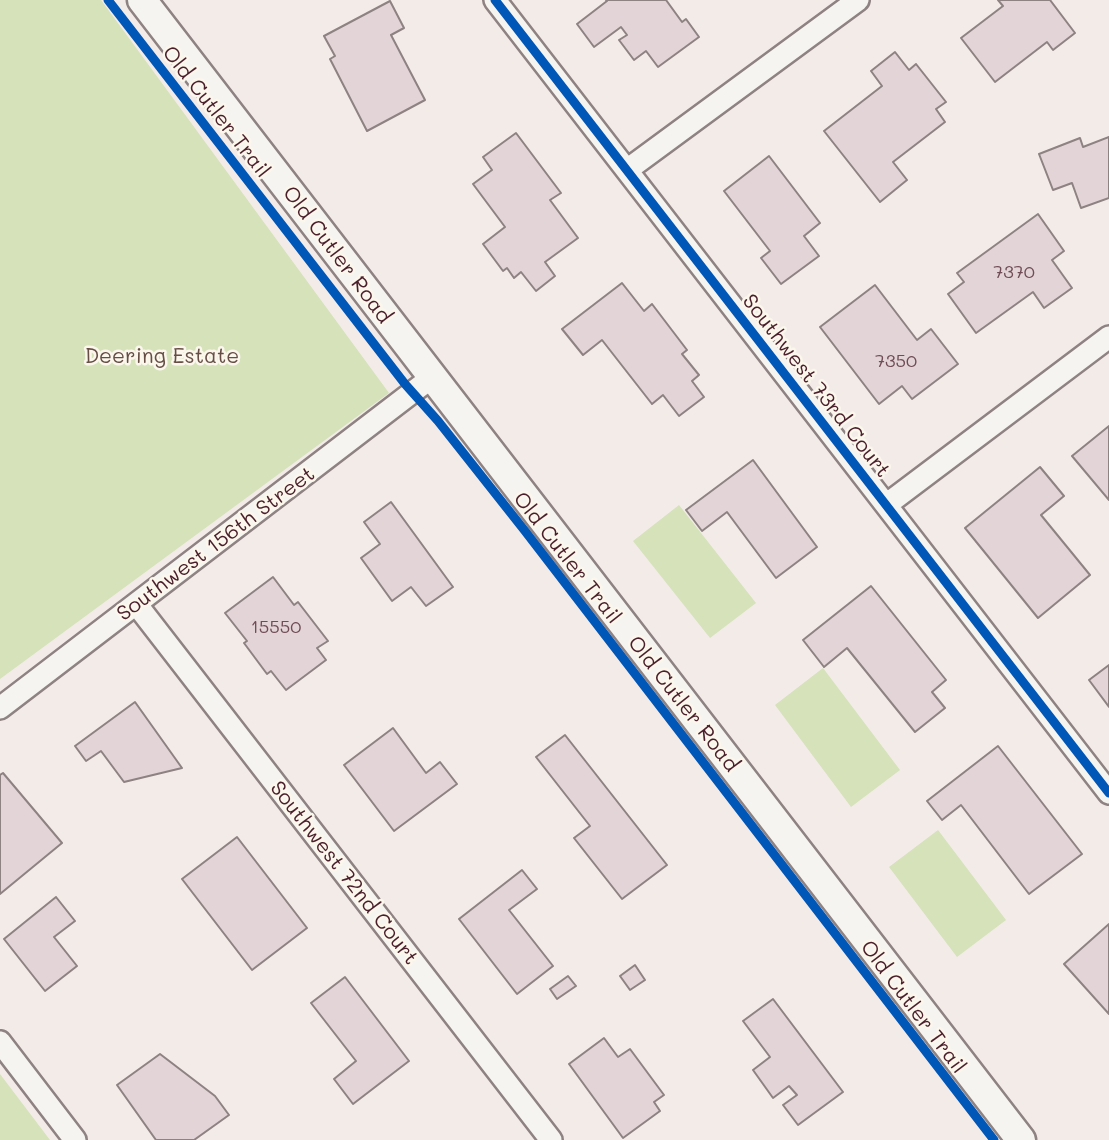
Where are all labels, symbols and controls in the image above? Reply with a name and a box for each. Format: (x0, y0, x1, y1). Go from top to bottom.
street label: Old Cutler Trail (157, 41, 275, 183)
street label: Old Cutler Road (277, 181, 397, 329)
house number: 7370 (993, 261, 1035, 283)
street label: Southwest 73rd Court (737, 289, 895, 483)
park label: Deering Estate (85, 344, 239, 370)
house number: 7350 (875, 350, 917, 372)
street label: Southwest 156th Street (112, 461, 320, 627)
street label: Old Cutler Trail (508, 487, 626, 629)
house number: 15550 (251, 616, 301, 638)
street label: Old Cutler Road (622, 631, 744, 777)
street label: Southwest 72nd Court (264, 776, 424, 970)
street label: Old Cutler Trail (855, 935, 971, 1079)

